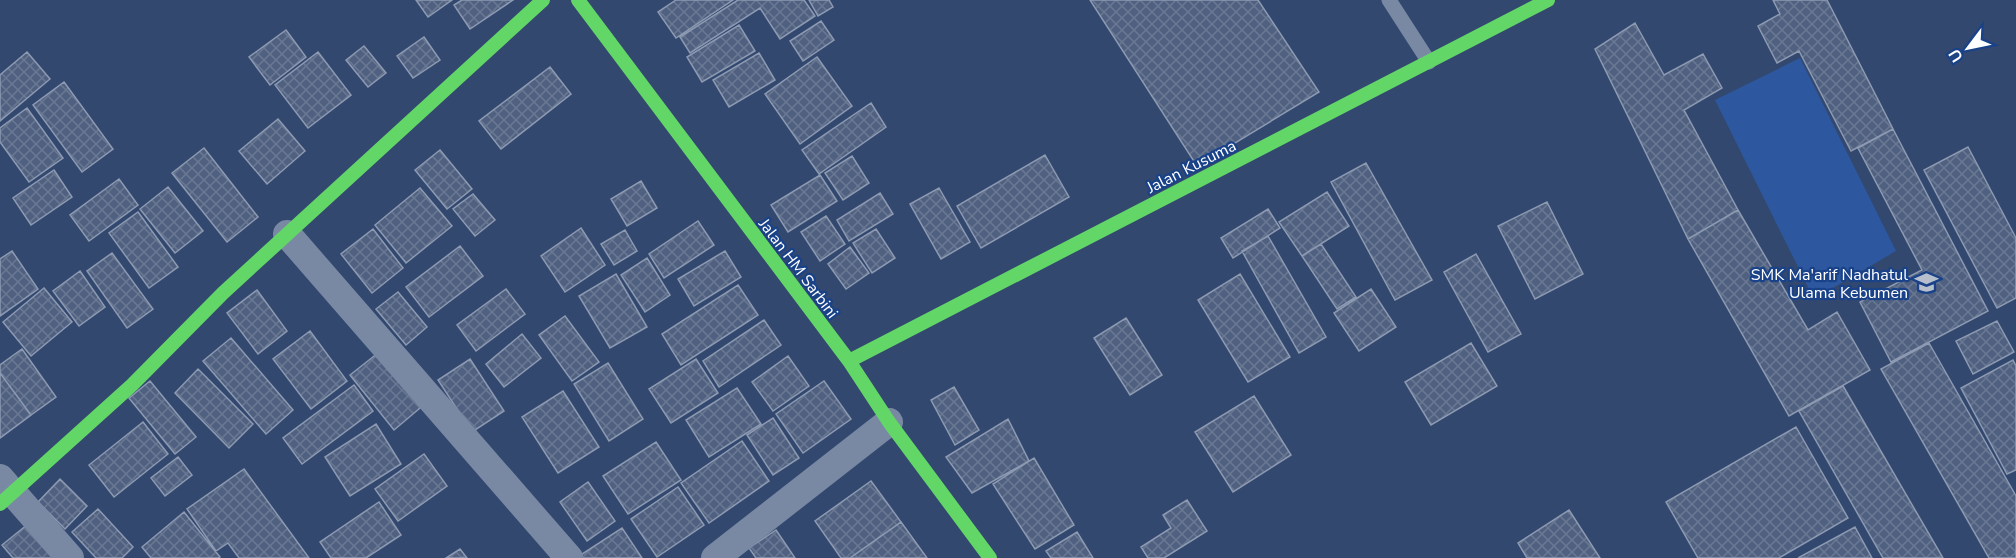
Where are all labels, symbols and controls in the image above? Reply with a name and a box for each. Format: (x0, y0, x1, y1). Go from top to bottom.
north arrow (1938, 18, 1998, 78)
text: U (1944, 45, 1969, 66)
street label: Jalan Kusuma (1142, 135, 1240, 199)
street label: Jalan HM Sarbini (753, 213, 843, 323)
place label: SMK Ma'arif Nadhatul Ulama Kebumen (1751, 264, 1908, 304)
school or university icon: SMK Ma'arif Nadhatul Ulama Kebumen (1913, 270, 1939, 296)

